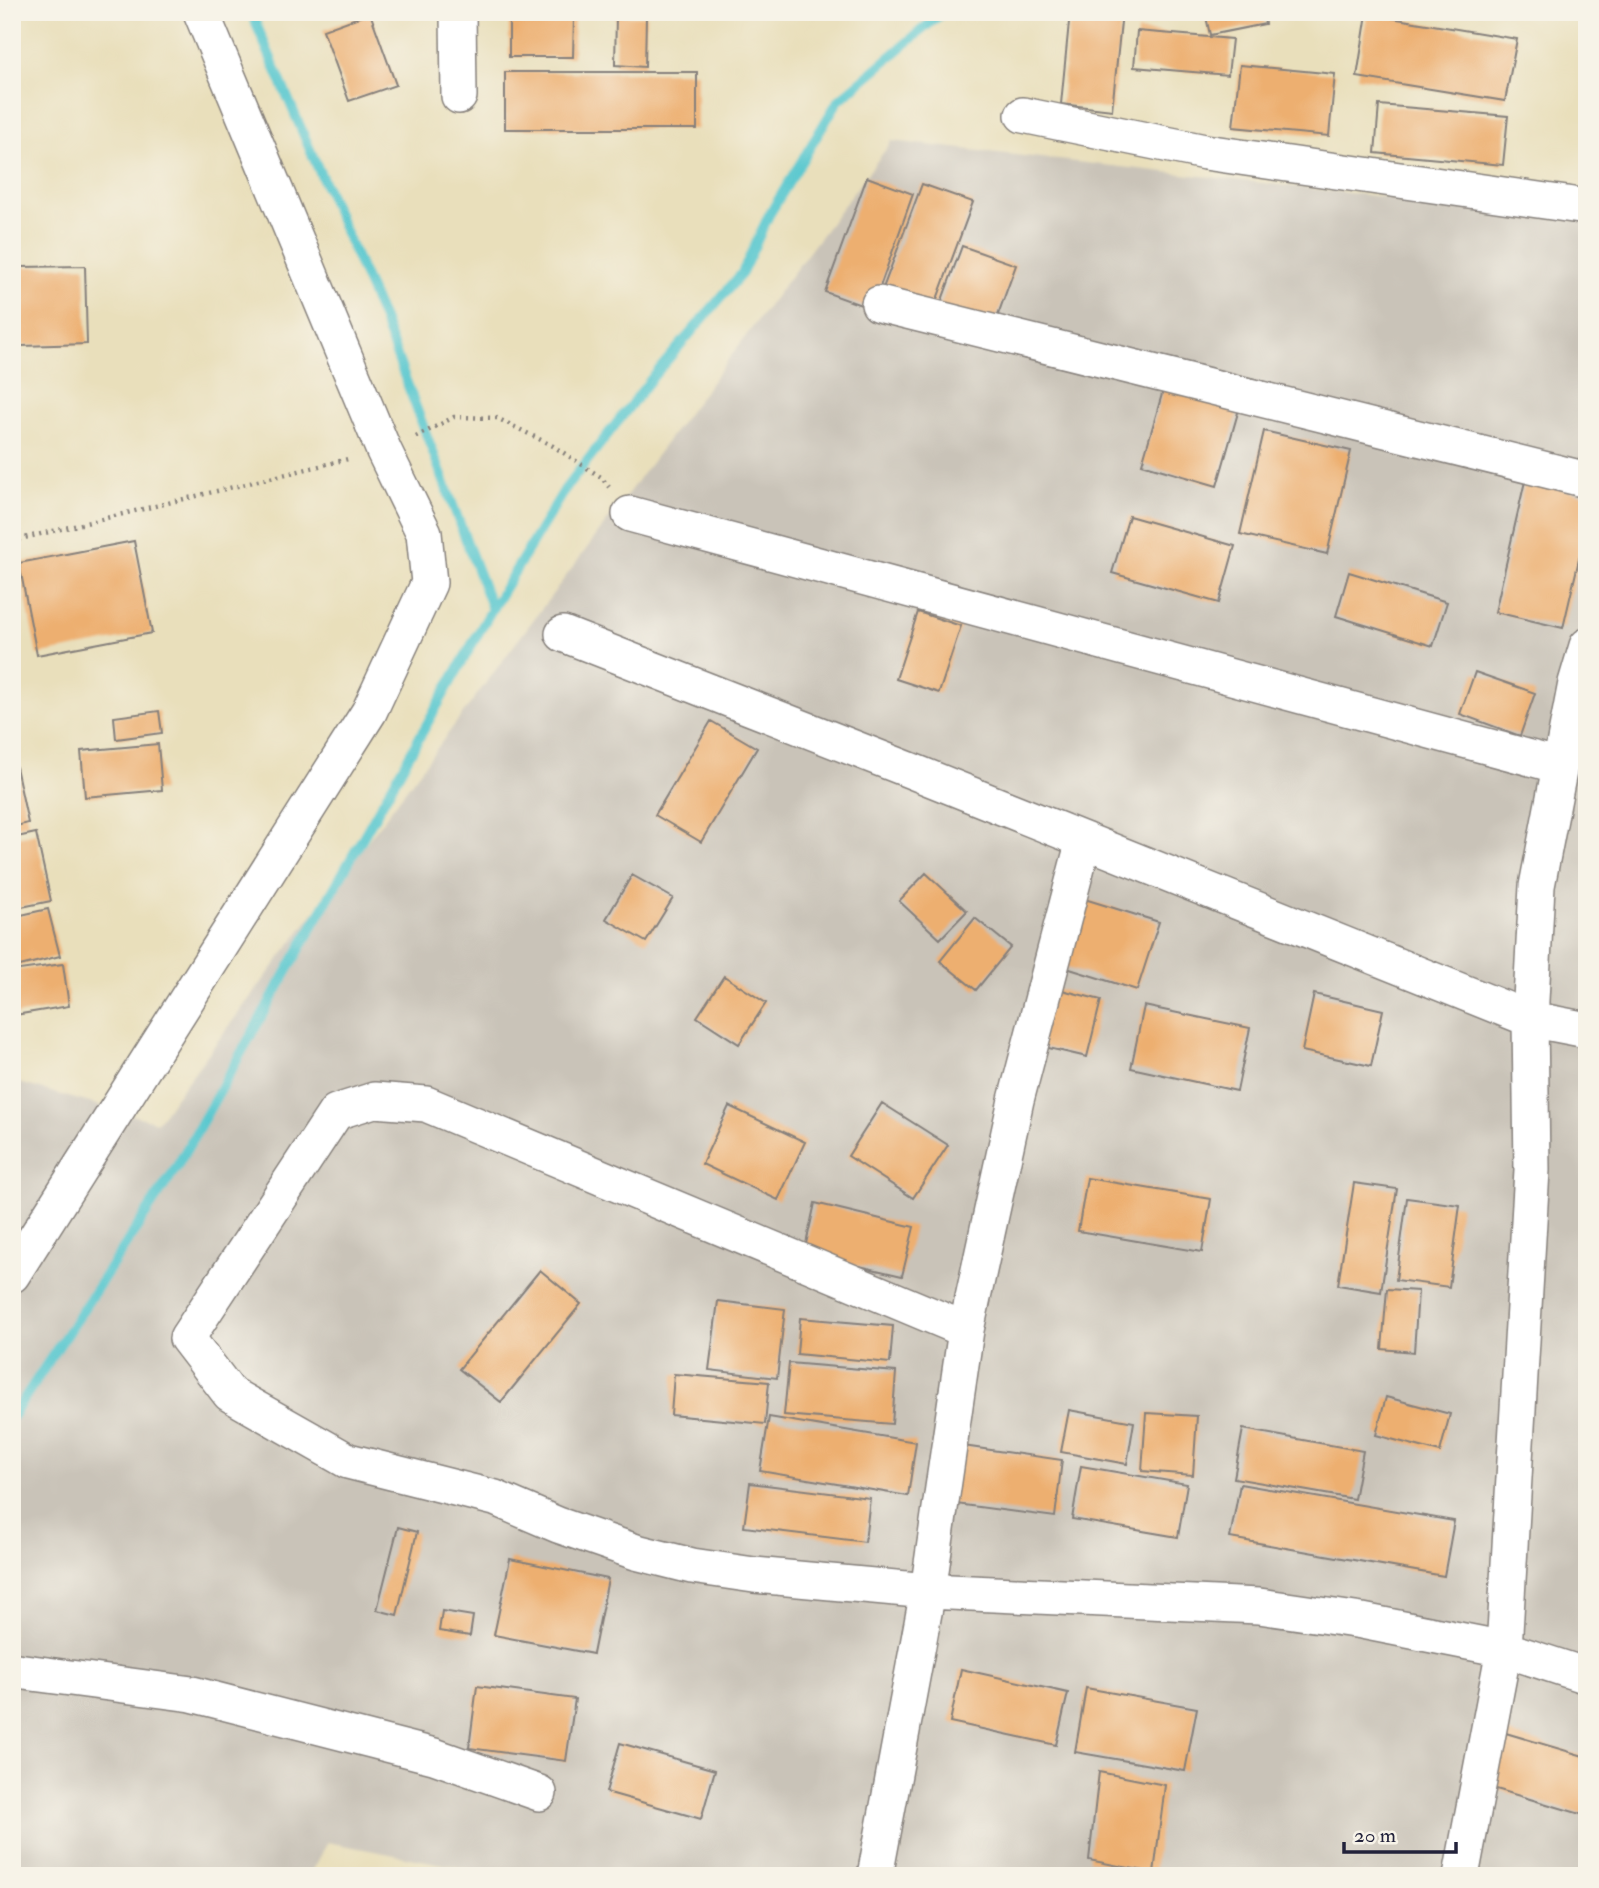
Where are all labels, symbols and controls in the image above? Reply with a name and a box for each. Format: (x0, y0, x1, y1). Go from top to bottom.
scale bar (1344, 1811, 1456, 1855)
text: 20 m (1354, 1822, 1396, 1849)

